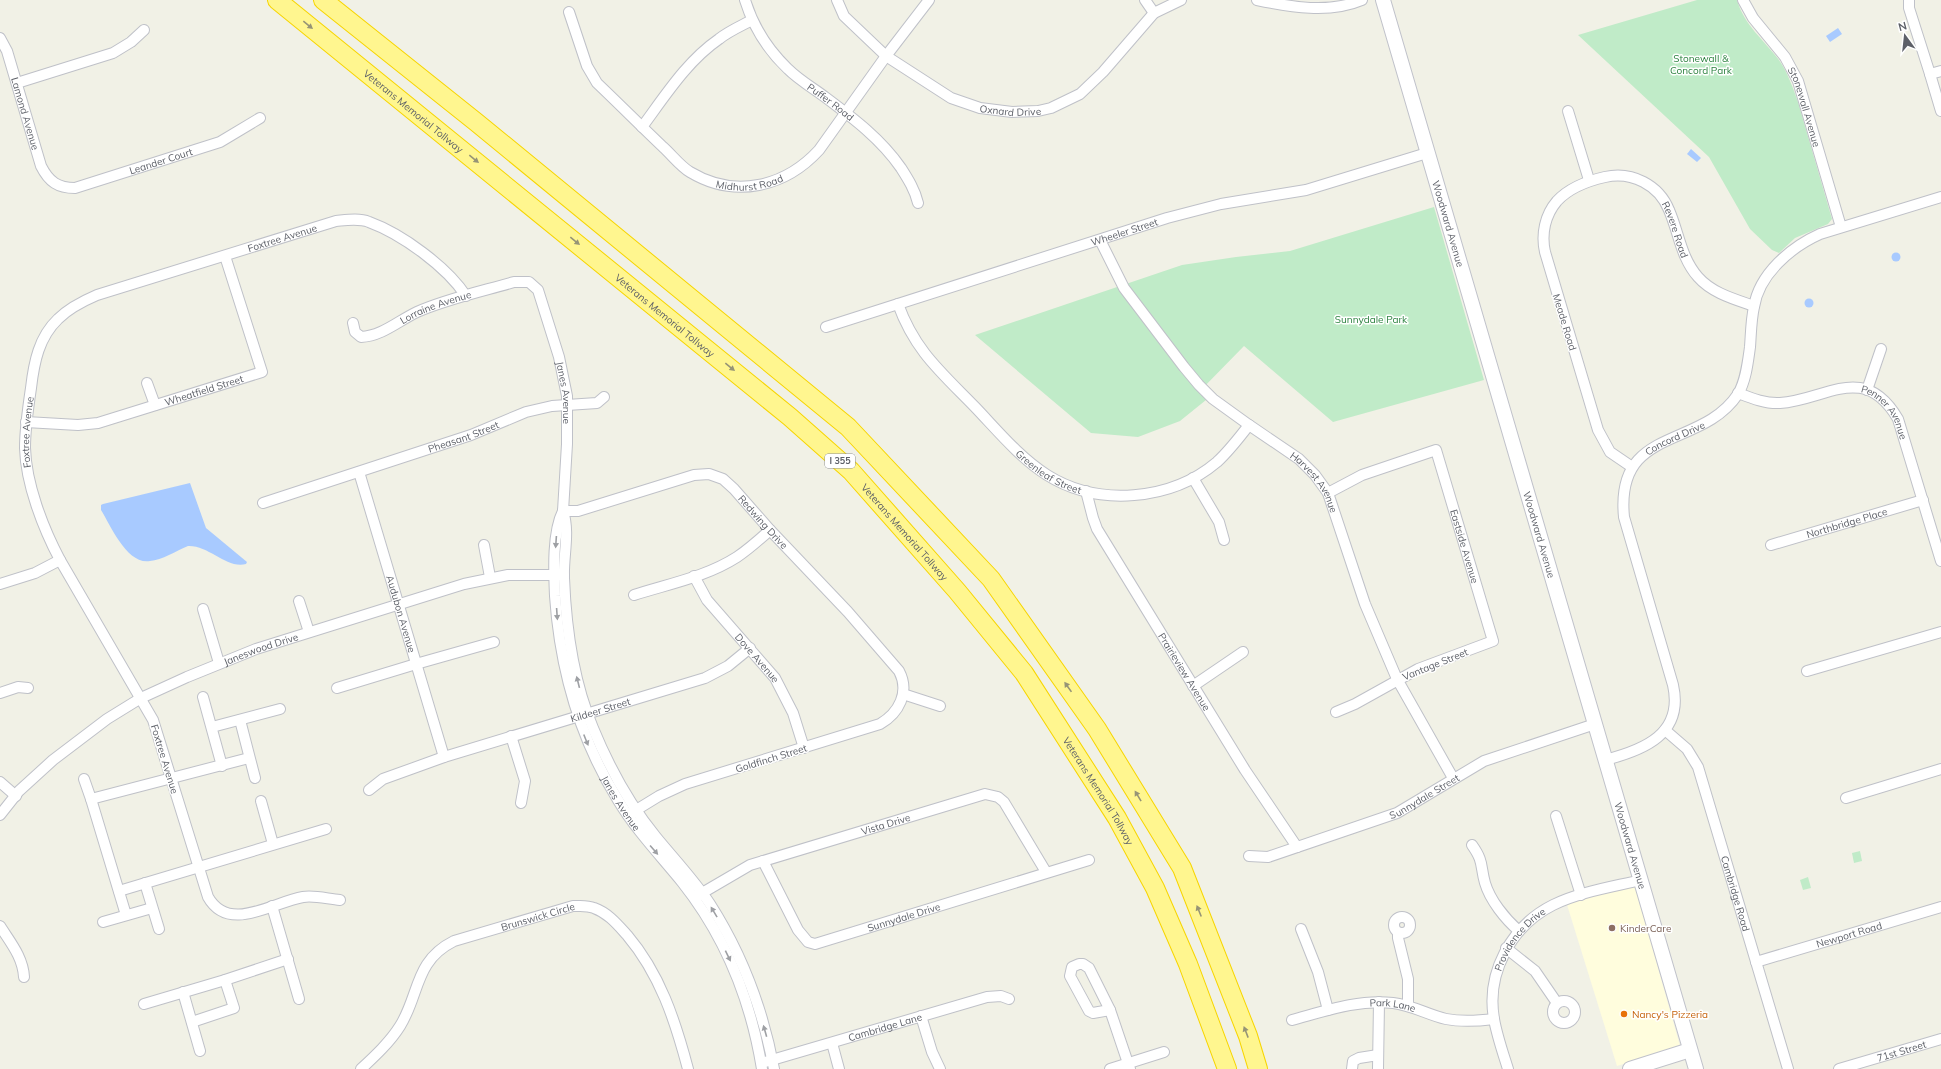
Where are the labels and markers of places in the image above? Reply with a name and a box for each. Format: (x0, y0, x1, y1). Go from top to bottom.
place label: KinderCare (1620, 922, 1671, 935)
marker: KinderCare (1607, 923, 1617, 933)
place label: Nancy's Pizzeria (1632, 1008, 1708, 1021)
marker: Nancy's Pizzeria (1619, 1009, 1629, 1019)

